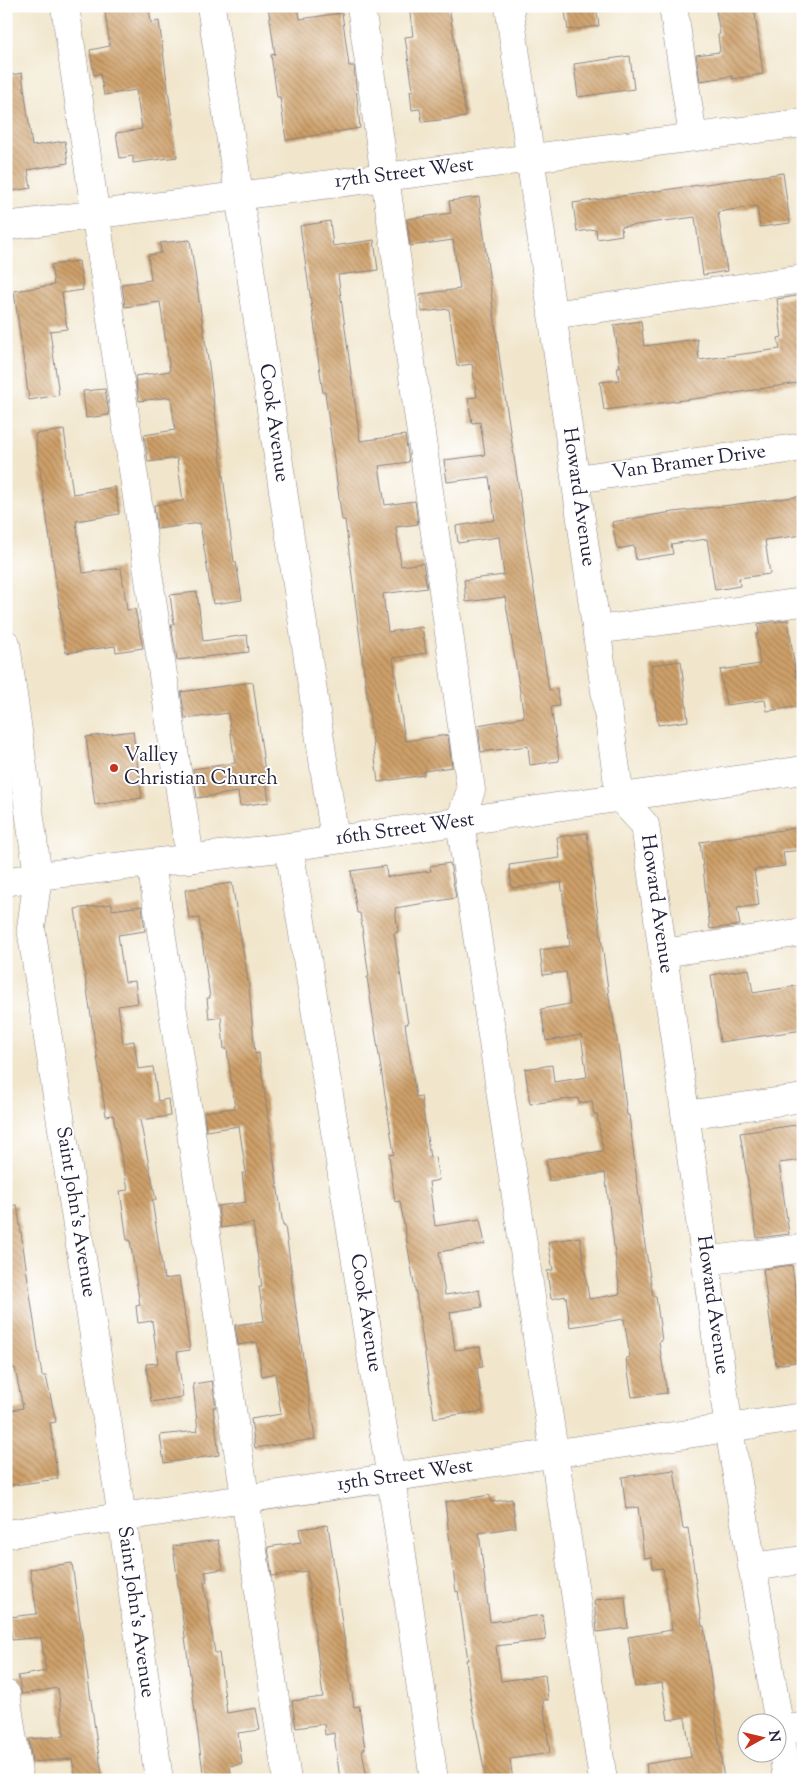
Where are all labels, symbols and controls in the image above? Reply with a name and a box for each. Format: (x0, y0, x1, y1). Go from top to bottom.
street label: 17th Street West (333, 151, 475, 197)
street label: Cook Avenue (250, 362, 296, 484)
street label: Howard Avenue (554, 426, 602, 568)
street label: Van Bramer Drive (610, 438, 768, 488)
place label: Valley Christian Church (124, 742, 278, 794)
marker: Valley Christian Church (108, 762, 120, 774)
street label: 16th Street West (334, 806, 476, 854)
street label: Howard Avenue (632, 833, 680, 975)
street label: Saint John's Avenue (47, 1124, 103, 1300)
street label: Howard Avenue (688, 1234, 736, 1376)
street label: Cook Avenue (341, 1252, 389, 1374)
street label: 15th Street West (335, 1452, 475, 1500)
street label: Saint John's Avenue (109, 1524, 161, 1700)
north arrow (736, 1714, 786, 1764)
text: N (762, 1730, 784, 1743)

